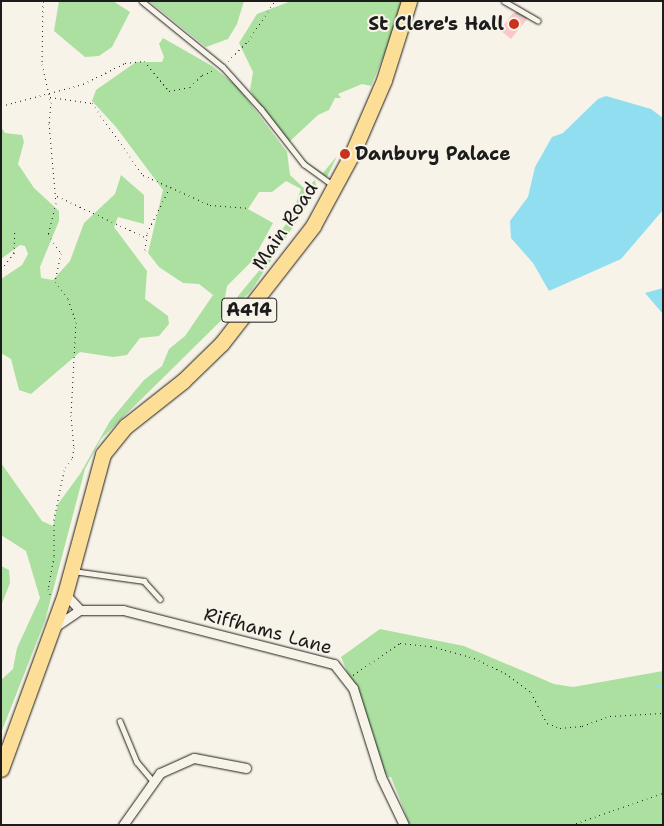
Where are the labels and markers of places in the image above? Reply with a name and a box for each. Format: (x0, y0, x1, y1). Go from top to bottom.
place label: St Clere's Hall (368, 13, 504, 35)
marker: St Clere's Hall (508, 18, 520, 30)
place label: Danbury Palace (355, 143, 511, 165)
marker: Danbury Palace (339, 148, 351, 160)

